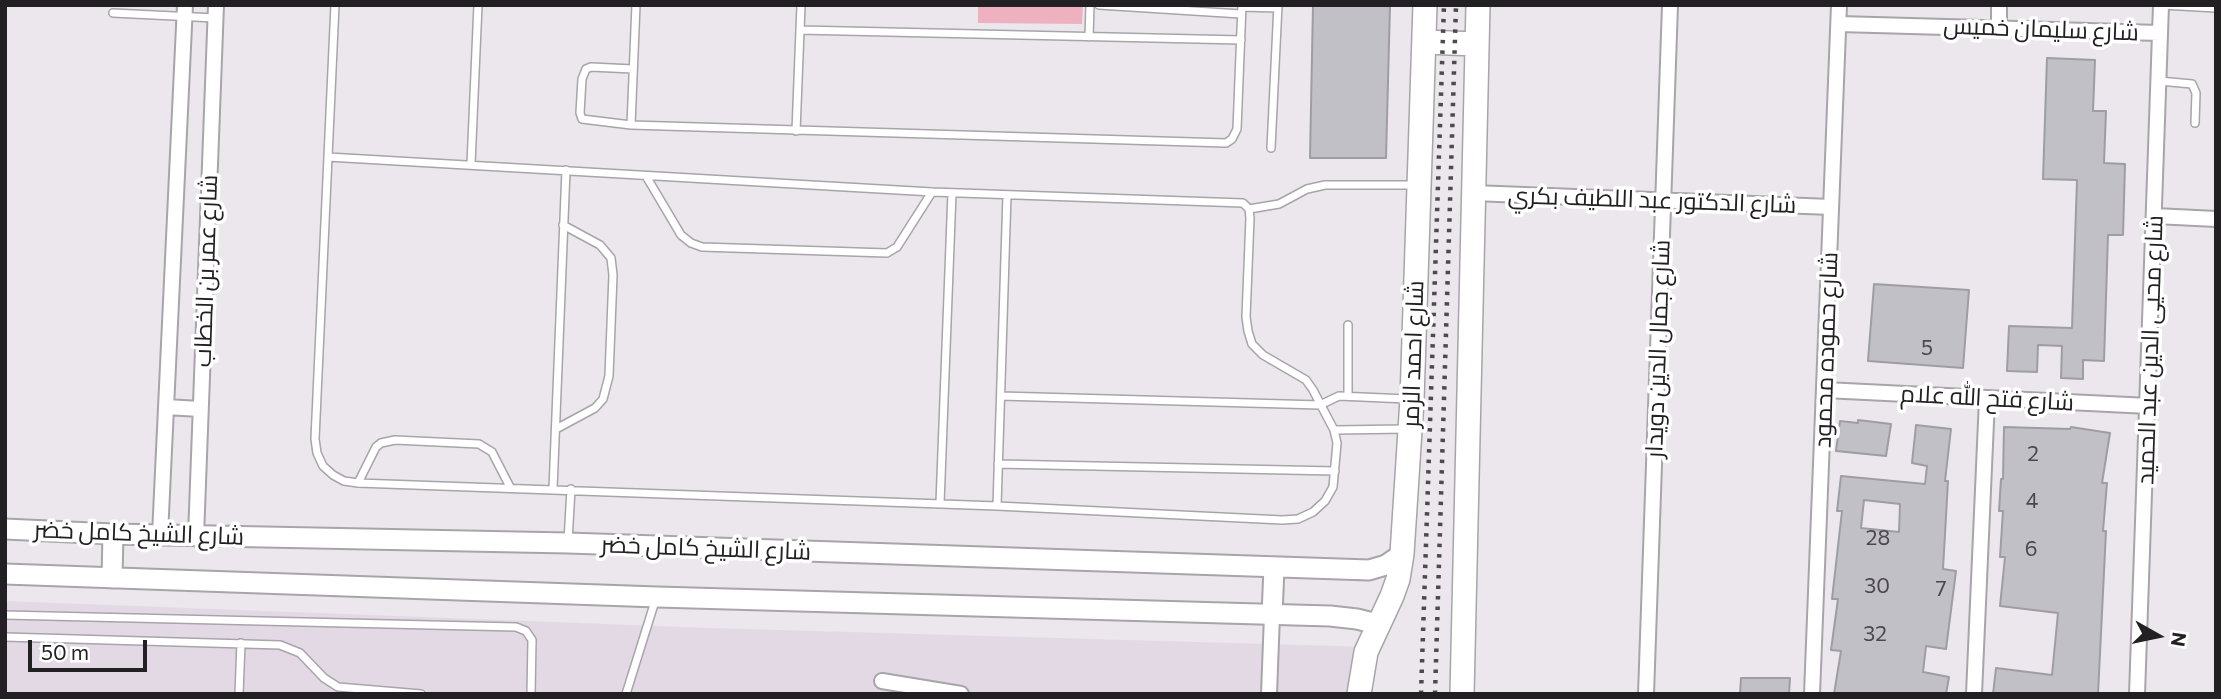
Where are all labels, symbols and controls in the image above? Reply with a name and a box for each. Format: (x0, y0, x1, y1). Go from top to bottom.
street label: شارع سليمان خميس (1943, 11, 2139, 47)
street label: شارع عمر بن الخطاب (188, 174, 224, 368)
street label: شارع الدكتور عبد اللطيف بكري (1507, 181, 1797, 219)
street label: شارع محيى الدين عبد الحميد (2131, 215, 2169, 485)
street label: شارع جمال الدين دويدار (1640, 239, 1676, 459)
street label: شارع حموده محمود (1808, 251, 1844, 449)
street label: شارع احمد الزمر (1396, 280, 1430, 428)
house number: 5 (1921, 335, 1933, 361)
street label: شارع فتح الله علام (1899, 379, 2075, 417)
house number: 2 (2027, 441, 2039, 467)
house number: 4 (2026, 488, 2038, 514)
street label: شارع الشيخ كامل خضر (33, 515, 245, 551)
house number: 28 (1866, 525, 1890, 551)
street label: شارع الشيخ كامل خضر (600, 530, 812, 566)
house number: 6 (2025, 536, 2037, 562)
house number: 30 (1864, 573, 1890, 599)
house number: 7 (1935, 576, 1947, 602)
north arrow (2123, 601, 2193, 671)
house number: 32 (1863, 621, 1887, 647)
scale bar (32, 626, 150, 670)
text: N (2167, 631, 2192, 648)
text: 50 m (41, 639, 89, 664)

